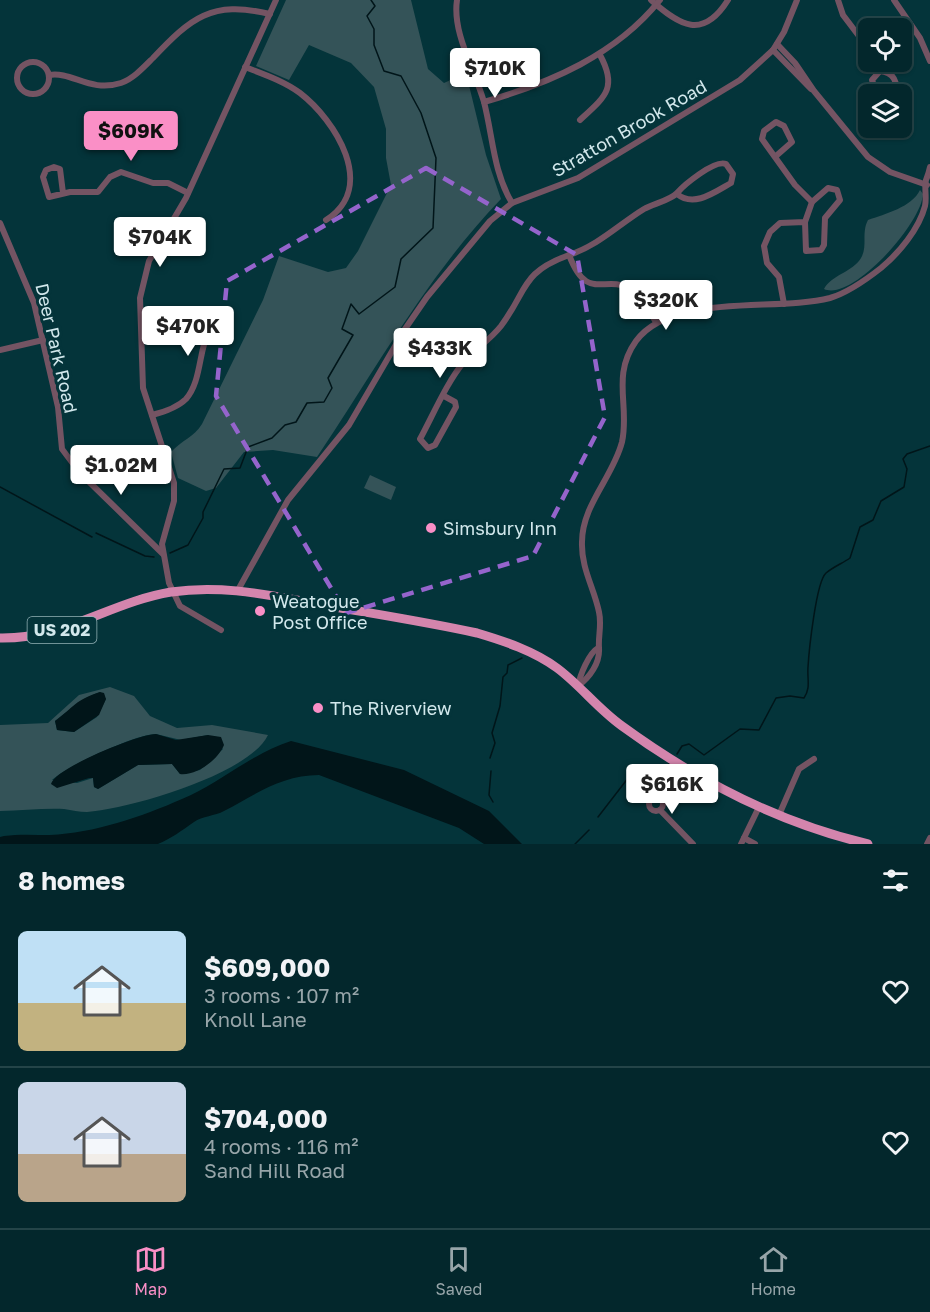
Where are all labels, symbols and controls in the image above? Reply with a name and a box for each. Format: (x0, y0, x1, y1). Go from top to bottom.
map controls (858, 18, 912, 138)
button: locate (858, 18, 912, 72)
pin: $710K (453, 48, 537, 99)
text: $710K (464, 55, 526, 79)
street label: Stratton Brook Road (548, 75, 710, 181)
button: layers (858, 84, 912, 138)
pin: $609K (89, 111, 173, 162)
text: $609K (98, 118, 164, 142)
pin: $704K (118, 217, 202, 268)
text: $704K (128, 224, 192, 248)
pin: $320K (624, 280, 708, 331)
street label: Deer Park Road (31, 281, 83, 415)
text: $320K (633, 287, 699, 311)
pin: $470K (146, 306, 230, 357)
text: $470K (156, 313, 220, 337)
pin: $433K (398, 328, 482, 379)
text: $433K (408, 335, 472, 359)
pin: $1.02M (72, 445, 170, 496)
text: $1.02M (84, 452, 158, 476)
place label: Simsbury Inn (443, 517, 557, 539)
marker: Simsbury Inn (424, 521, 438, 535)
place label: Weatogue Post Office (272, 590, 367, 633)
marker: Weatogue Post Office (253, 604, 267, 618)
road number: US 202 (28, 617, 97, 643)
place label: The Riverview (330, 697, 452, 719)
marker: The Riverview (311, 701, 325, 715)
pin: $616K (630, 764, 714, 815)
text: $616K (640, 771, 704, 795)
icon: filters (879, 864, 912, 897)
text: 8 homes (18, 865, 125, 896)
text: $609,000 (204, 952, 330, 983)
icon: home (66, 955, 138, 1027)
icon: heart (879, 975, 912, 1008)
text: 3 rooms · 107 m² (204, 983, 359, 1007)
text: Knoll Lane (204, 1007, 307, 1031)
text: $704,000 (204, 1103, 328, 1134)
icon: home (66, 1106, 138, 1178)
icon: heart (879, 1126, 912, 1159)
text: 4 rooms · 116 m² (204, 1134, 359, 1158)
text: Sand Hill Road (204, 1158, 345, 1182)
tab: Map (134, 1243, 167, 1299)
tab: Saved (436, 1243, 482, 1299)
tab: Home (751, 1243, 796, 1299)

